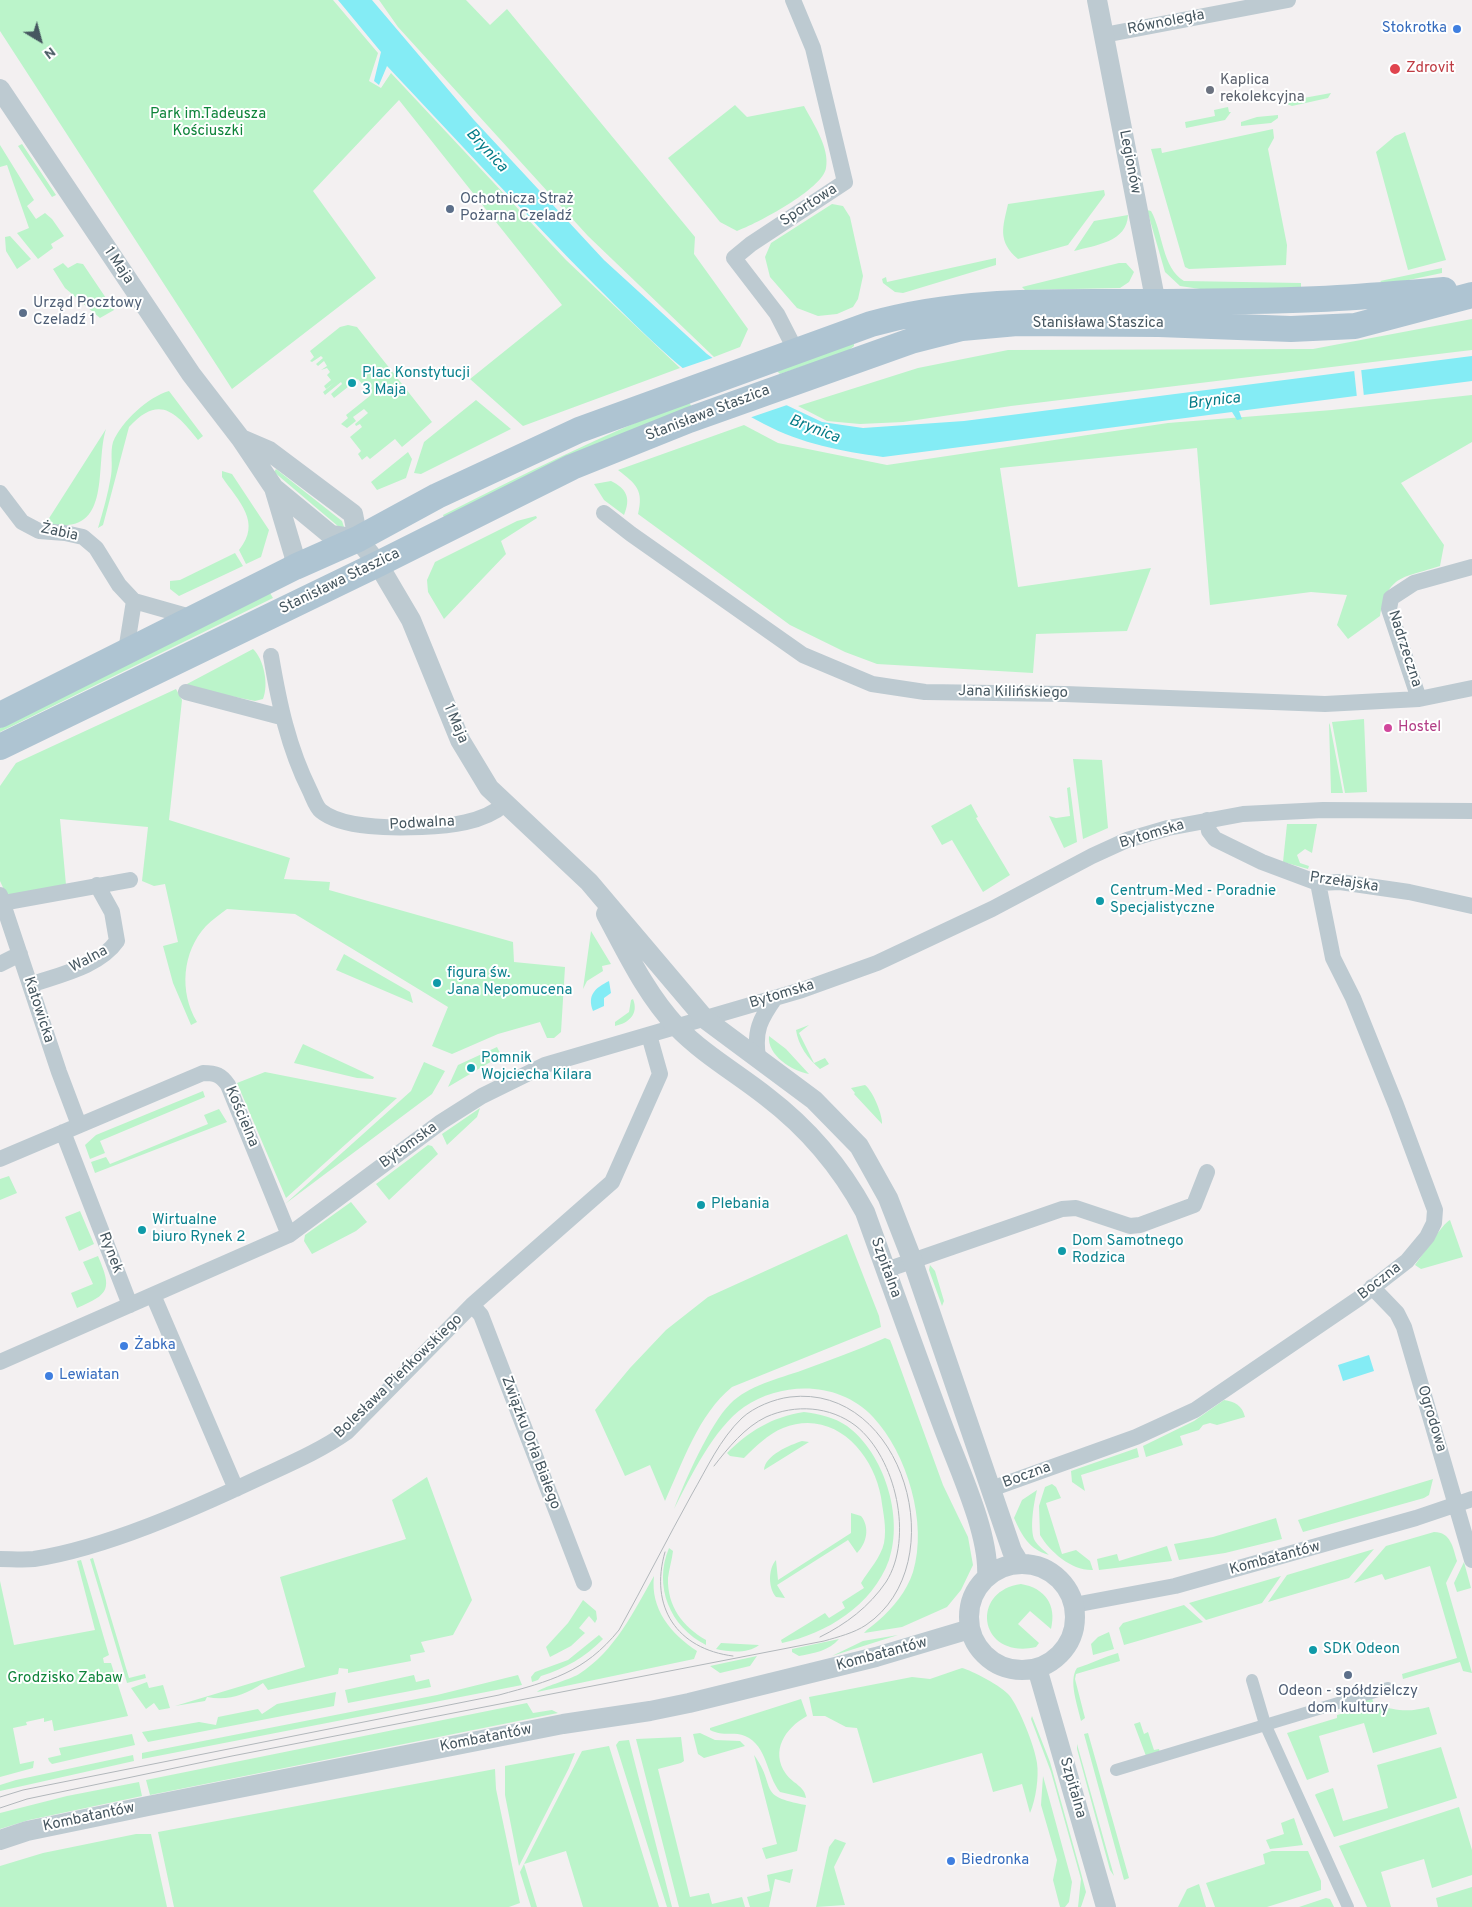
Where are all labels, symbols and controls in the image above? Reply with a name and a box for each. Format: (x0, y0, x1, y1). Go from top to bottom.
street label: Równoległa (1126, 7, 1206, 39)
north arrow (15, 15, 65, 65)
place label: Stokrotka (1382, 20, 1447, 38)
marker: Stokrotka (1451, 23, 1463, 35)
text: N (40, 43, 58, 62)
place label: Zdrovit (1406, 60, 1455, 78)
marker: Zdrovit (1388, 62, 1402, 76)
place label: Kaplica rekolekcyjna (1220, 72, 1305, 107)
marker: Kaplica rekolekcyjna (1204, 84, 1216, 96)
park label: Park im.Tadeusza Kościuszki (150, 106, 266, 141)
water label: Brynica (461, 125, 511, 177)
street label: Legionów (1114, 128, 1144, 196)
street label: Sportowa (777, 181, 841, 231)
place label: Ochotnicza Straż Pożarna Czeladź (460, 191, 574, 226)
marker: Ochotnicza Straż Pożarna Czeladź (444, 203, 456, 215)
street label: 1 Maja (99, 244, 137, 288)
place label: Urząd Pocztowy Czeladź 1 (33, 295, 142, 330)
marker: Urząd Pocztowy Czeladź 1 (17, 307, 29, 319)
street label: Stanisława Staszica (1032, 315, 1164, 333)
place label: Plac Konstytucji 3 Maja (362, 365, 470, 400)
marker: Plac Konstytucji 3 Maja (346, 377, 358, 389)
street label: Stanisława Staszica (644, 382, 772, 446)
water label: Brynica (1187, 389, 1241, 415)
water label: Brynica (786, 412, 842, 448)
street label: Żabia (39, 520, 79, 546)
street label: Stanisława Staszica (277, 545, 403, 619)
street label: Nadrzeczna (1383, 608, 1425, 690)
street label: Jana Kilińskiego (958, 683, 1068, 703)
street label: 1 Maja (439, 702, 471, 746)
place label: Hostel (1398, 719, 1441, 737)
marker: Hostel (1382, 722, 1394, 734)
street label: Podwalna (389, 813, 455, 835)
street label: Bytomska (1118, 817, 1186, 853)
street label: Przełajska (1308, 869, 1380, 897)
place label: Centrum-Med - Poradnie Specjalistyczne (1110, 883, 1276, 918)
marker: Centrum-Med - Poradnie Specjalistyczne (1094, 895, 1106, 907)
street label: Walna (67, 943, 111, 977)
place label: figura św. Jana Nepomucena (447, 965, 572, 1000)
street label: Katowicka (19, 975, 57, 1045)
marker: figura św. Jana Nepomucena (431, 977, 443, 989)
street label: Bytomska (748, 977, 816, 1013)
place label: Pomnik Wojciecha Kilara (481, 1050, 592, 1085)
marker: Pomnik Wojciecha Kilara (465, 1062, 477, 1074)
street label: Kościelna (220, 1084, 262, 1150)
street label: Bytomska (377, 1119, 441, 1173)
place label: Plebania (711, 1196, 769, 1214)
marker: Plebania (695, 1199, 707, 1211)
place label: Wirtualne biuro Rynek 2 (152, 1212, 245, 1247)
marker: Wirtualne biuro Rynek 2 (136, 1224, 148, 1236)
street label: Rynek (94, 1230, 126, 1276)
place label: Dom Samotnego Rodzica (1072, 1233, 1184, 1268)
street label: Szpitalna (866, 1236, 904, 1300)
marker: Dom Samotnego Rodzica (1056, 1245, 1068, 1257)
street label: Boczna (1355, 1260, 1405, 1304)
street label: Bolesława Pieńkowskiego (331, 1311, 467, 1443)
place label: Żabka (134, 1337, 176, 1355)
marker: Żabka (118, 1340, 130, 1352)
place label: Lewiatan (59, 1367, 120, 1385)
marker: Lewiatan (43, 1370, 55, 1382)
street label: Związku Orła Białego (496, 1374, 564, 1512)
street label: Ogrodowa (1412, 1384, 1450, 1454)
street label: Boczna (1000, 1459, 1054, 1493)
street label: Kombatantów (1228, 1538, 1322, 1580)
street label: Kombatantów (835, 1634, 929, 1676)
place label: SDK Odeon (1323, 1641, 1400, 1659)
marker: SDK Odeon (1307, 1644, 1319, 1656)
marker: Odeon - spółdzielczy dom kultury (1342, 1669, 1354, 1681)
park label: Grodzisko Zabaw (7, 1670, 123, 1688)
place label: Odeon - spółdzielczy dom kultury (1278, 1683, 1418, 1718)
street label: Kombatantów (439, 1721, 533, 1757)
street label: Szpitalna (1055, 1755, 1089, 1821)
street label: Kombatantów (42, 1800, 136, 1836)
place label: Biedronka (961, 1852, 1029, 1870)
marker: Biedronka (945, 1855, 957, 1867)

